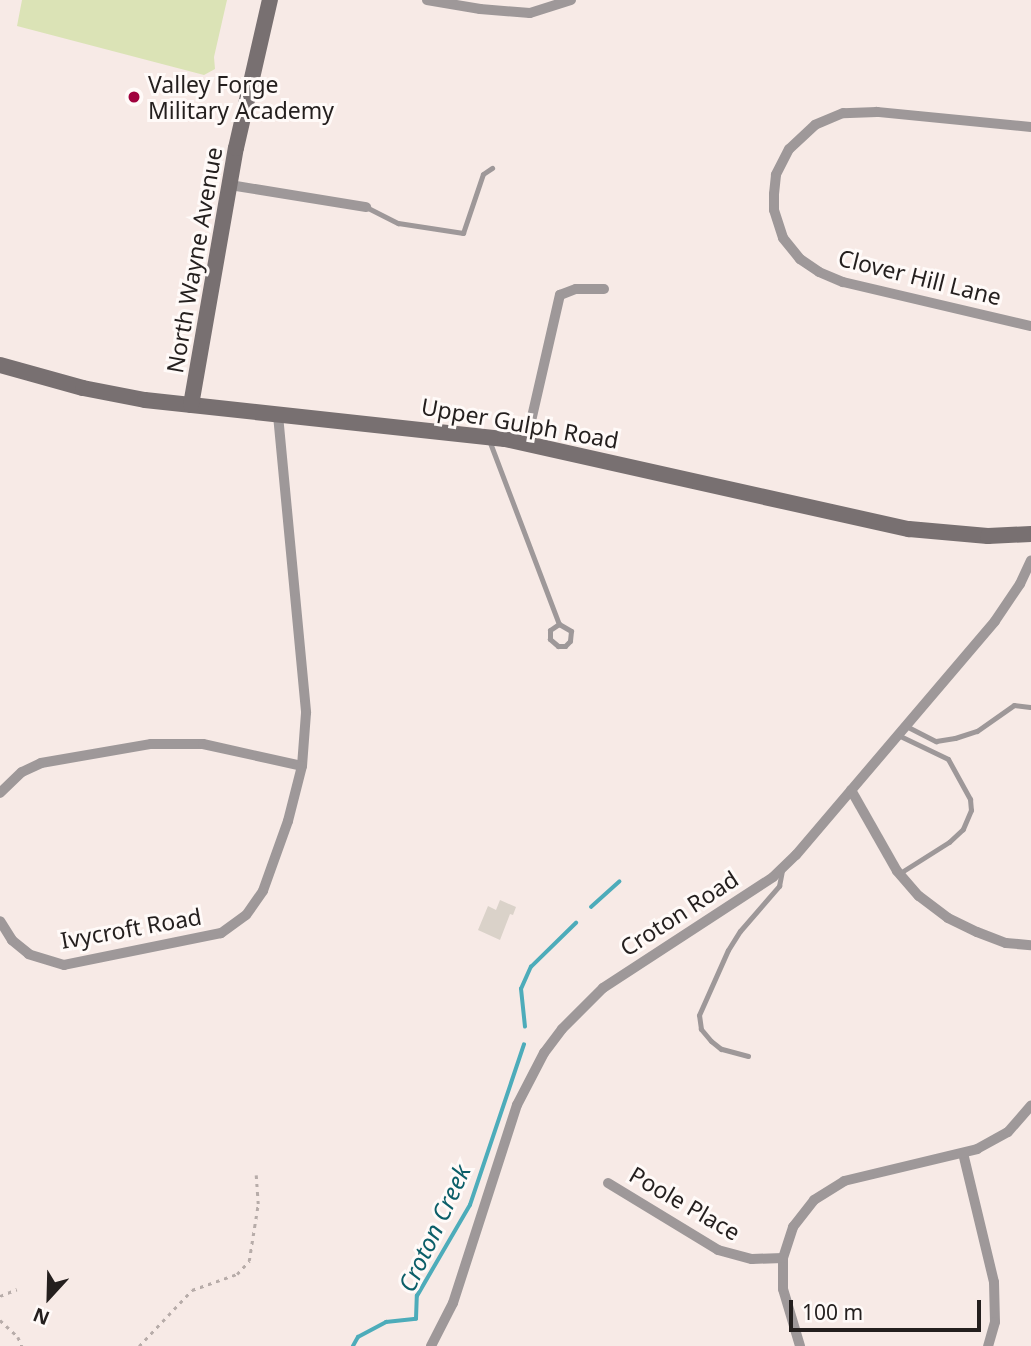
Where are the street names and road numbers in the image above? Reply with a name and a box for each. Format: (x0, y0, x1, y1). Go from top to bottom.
street label: North Wayne Avenue (161, 145, 227, 375)
street label: Clover Hill Lane (836, 243, 1004, 311)
street label: Upper Gulph Road (419, 392, 621, 454)
street label: Croton Road (615, 865, 743, 961)
street label: Ivycroft Road (58, 902, 204, 954)
street label: Poole Place (625, 1160, 745, 1246)

